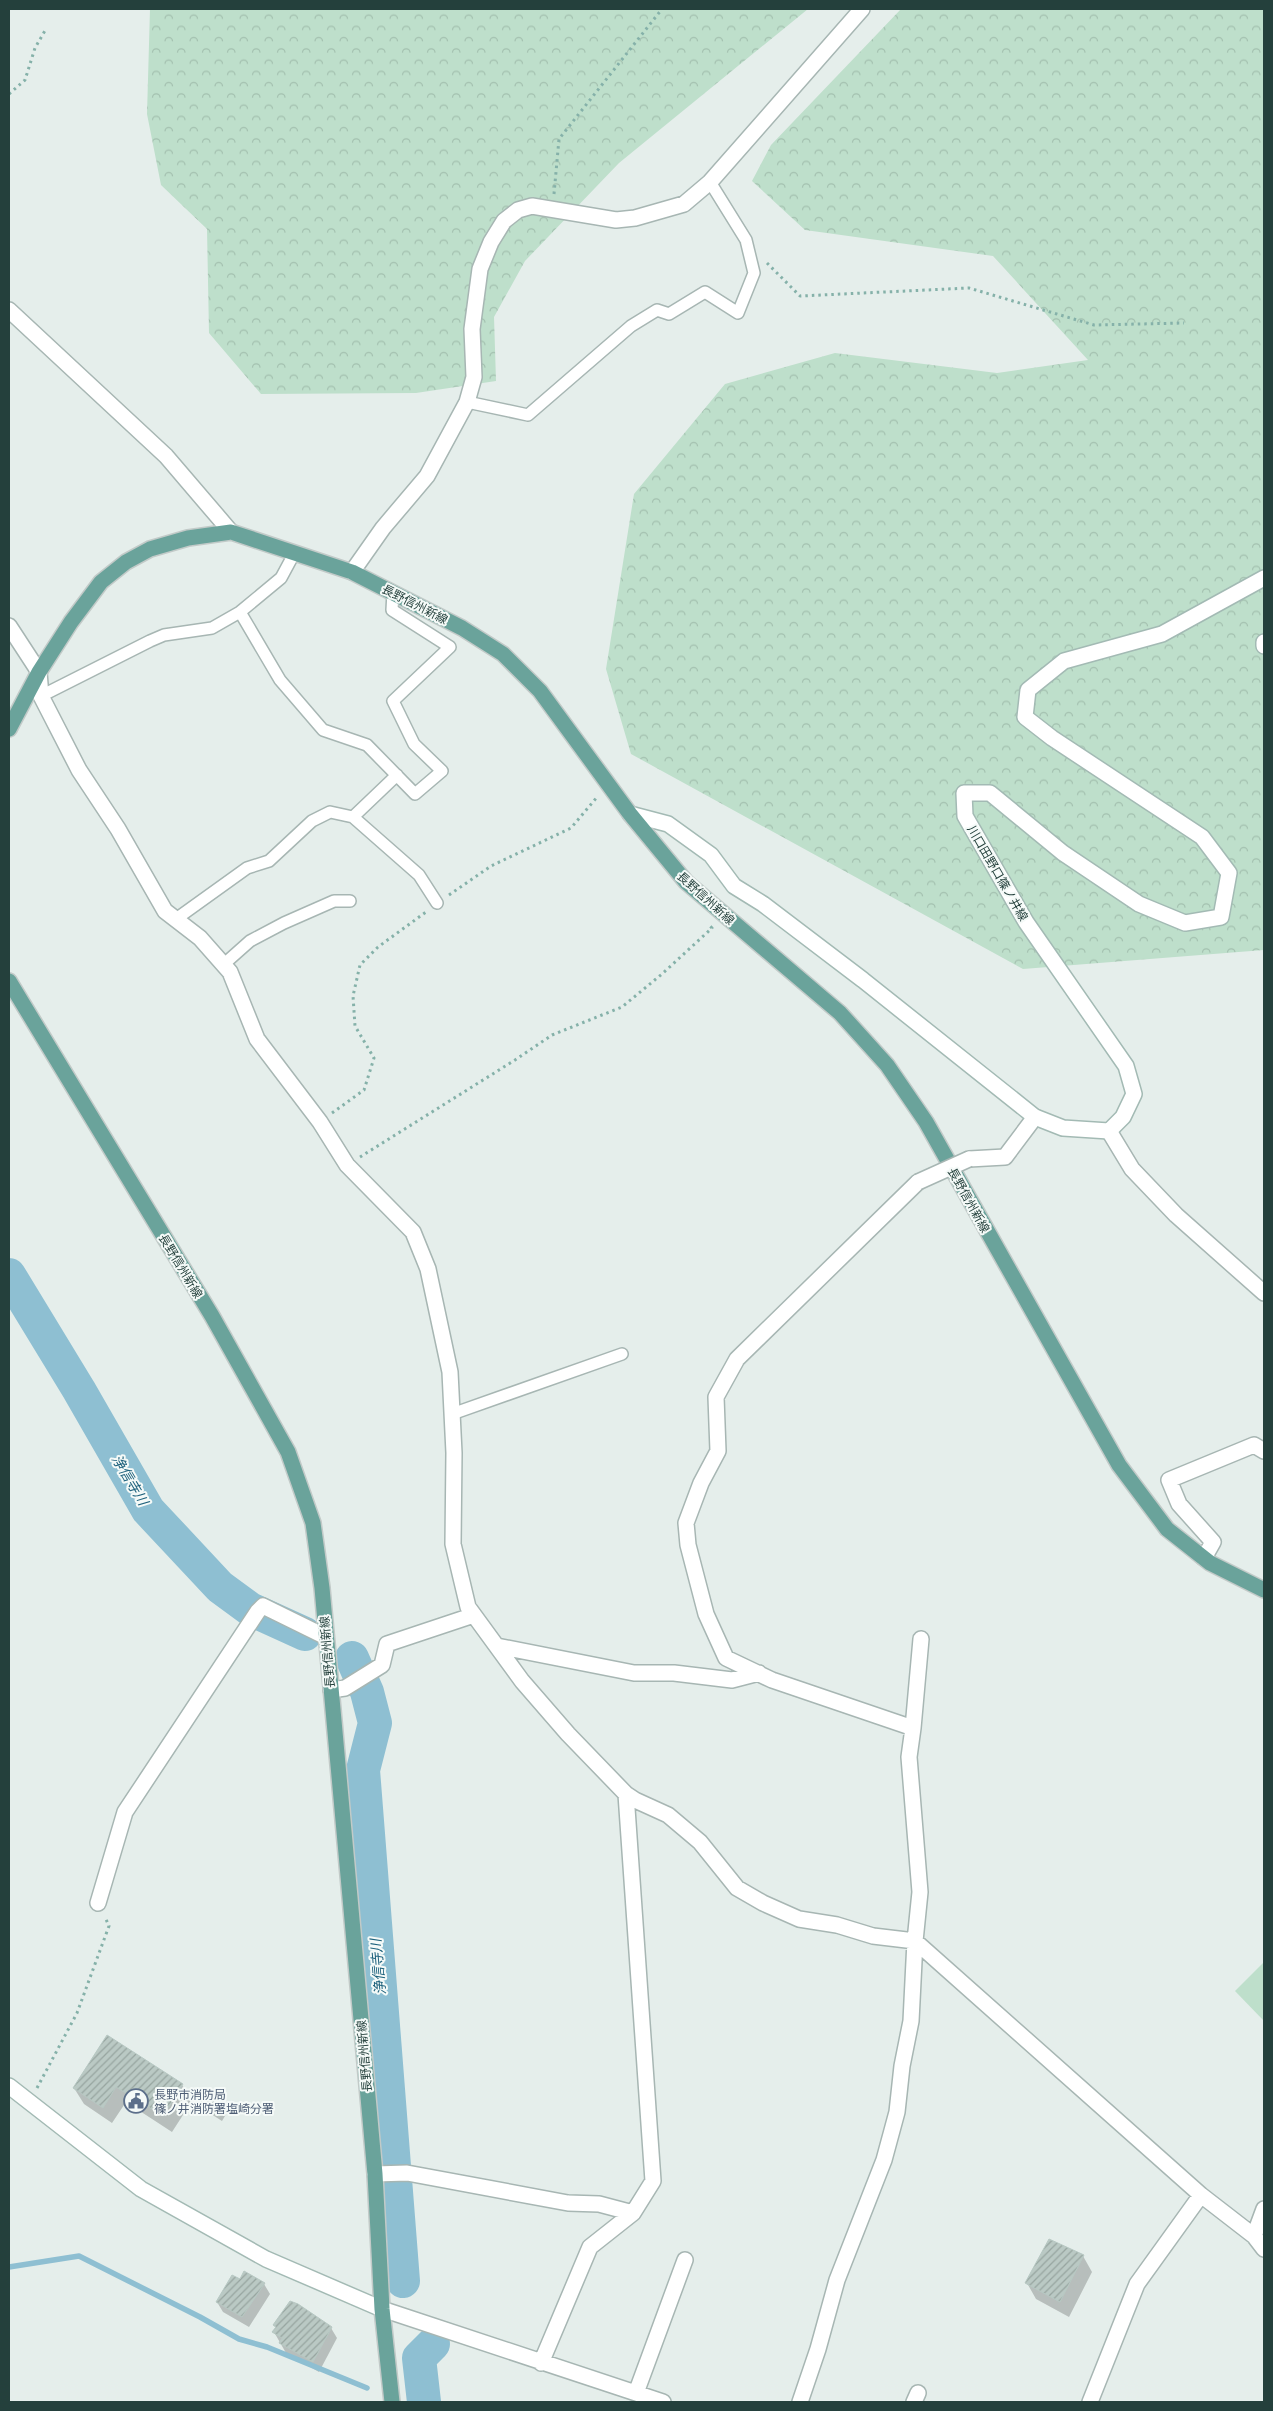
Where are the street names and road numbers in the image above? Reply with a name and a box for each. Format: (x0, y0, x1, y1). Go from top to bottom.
street label: 長野信州新線 (380, 582, 450, 626)
street label: 川口田野口篠ノ井線 (965, 823, 1031, 923)
street label: 長野信州新線 (675, 869, 737, 927)
street label: 長野信州新線 (946, 1165, 992, 1235)
street label: 長野信州新線 (157, 1232, 205, 1300)
street label: 長野信州新線 (317, 1616, 337, 1688)
street label: 長野信州新線 (354, 2020, 374, 2092)

